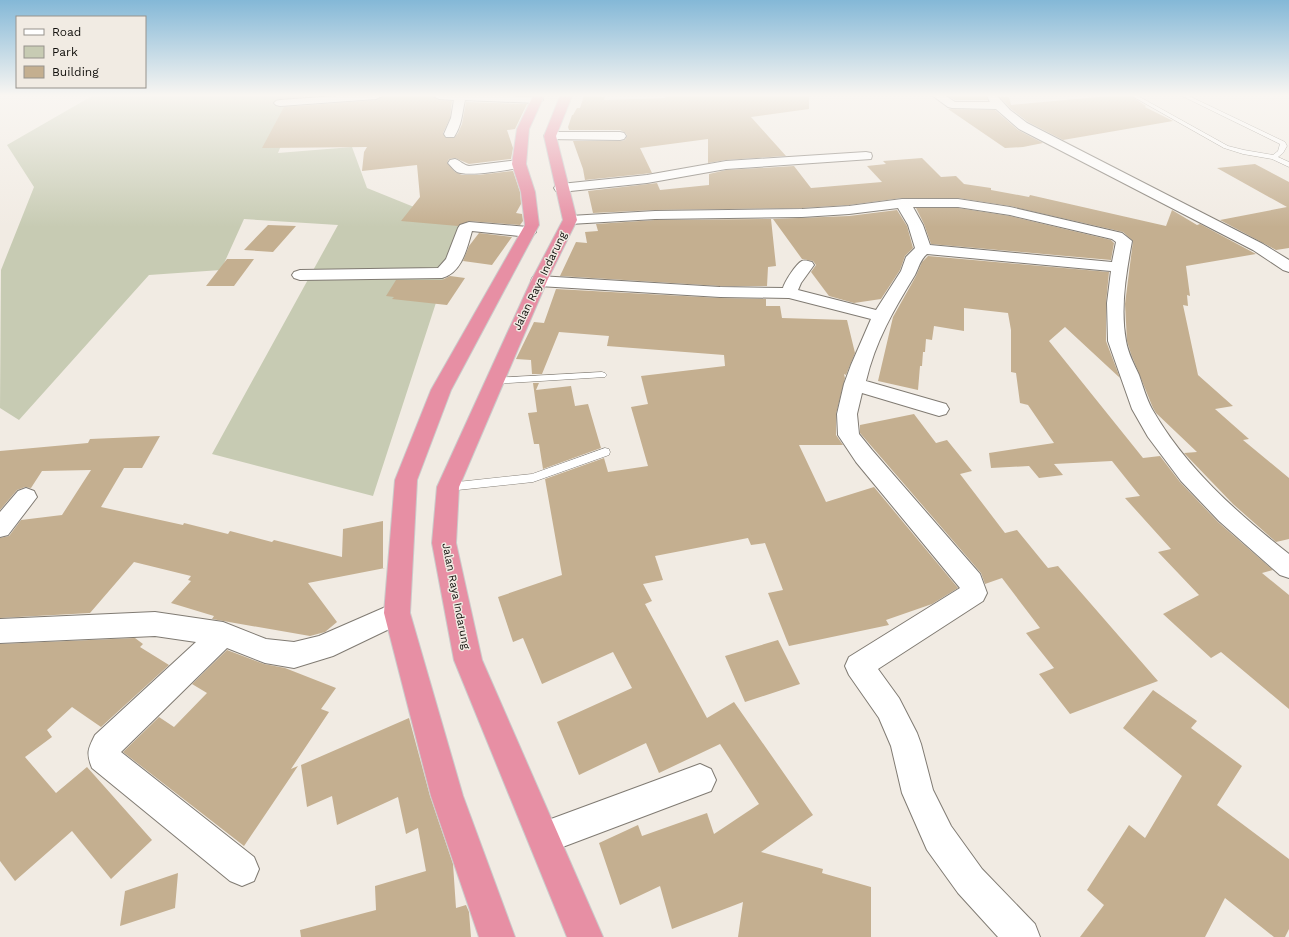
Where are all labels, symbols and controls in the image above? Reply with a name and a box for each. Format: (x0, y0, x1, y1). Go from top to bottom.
legend (16, 16, 146, 88)
text: Road (52, 25, 81, 39)
text: Park (52, 45, 78, 59)
text: Building (52, 65, 99, 79)
street label: Jalan Raya Indarung (510, 230, 570, 332)
street label: Jalan Raya Indarung (439, 542, 473, 650)

